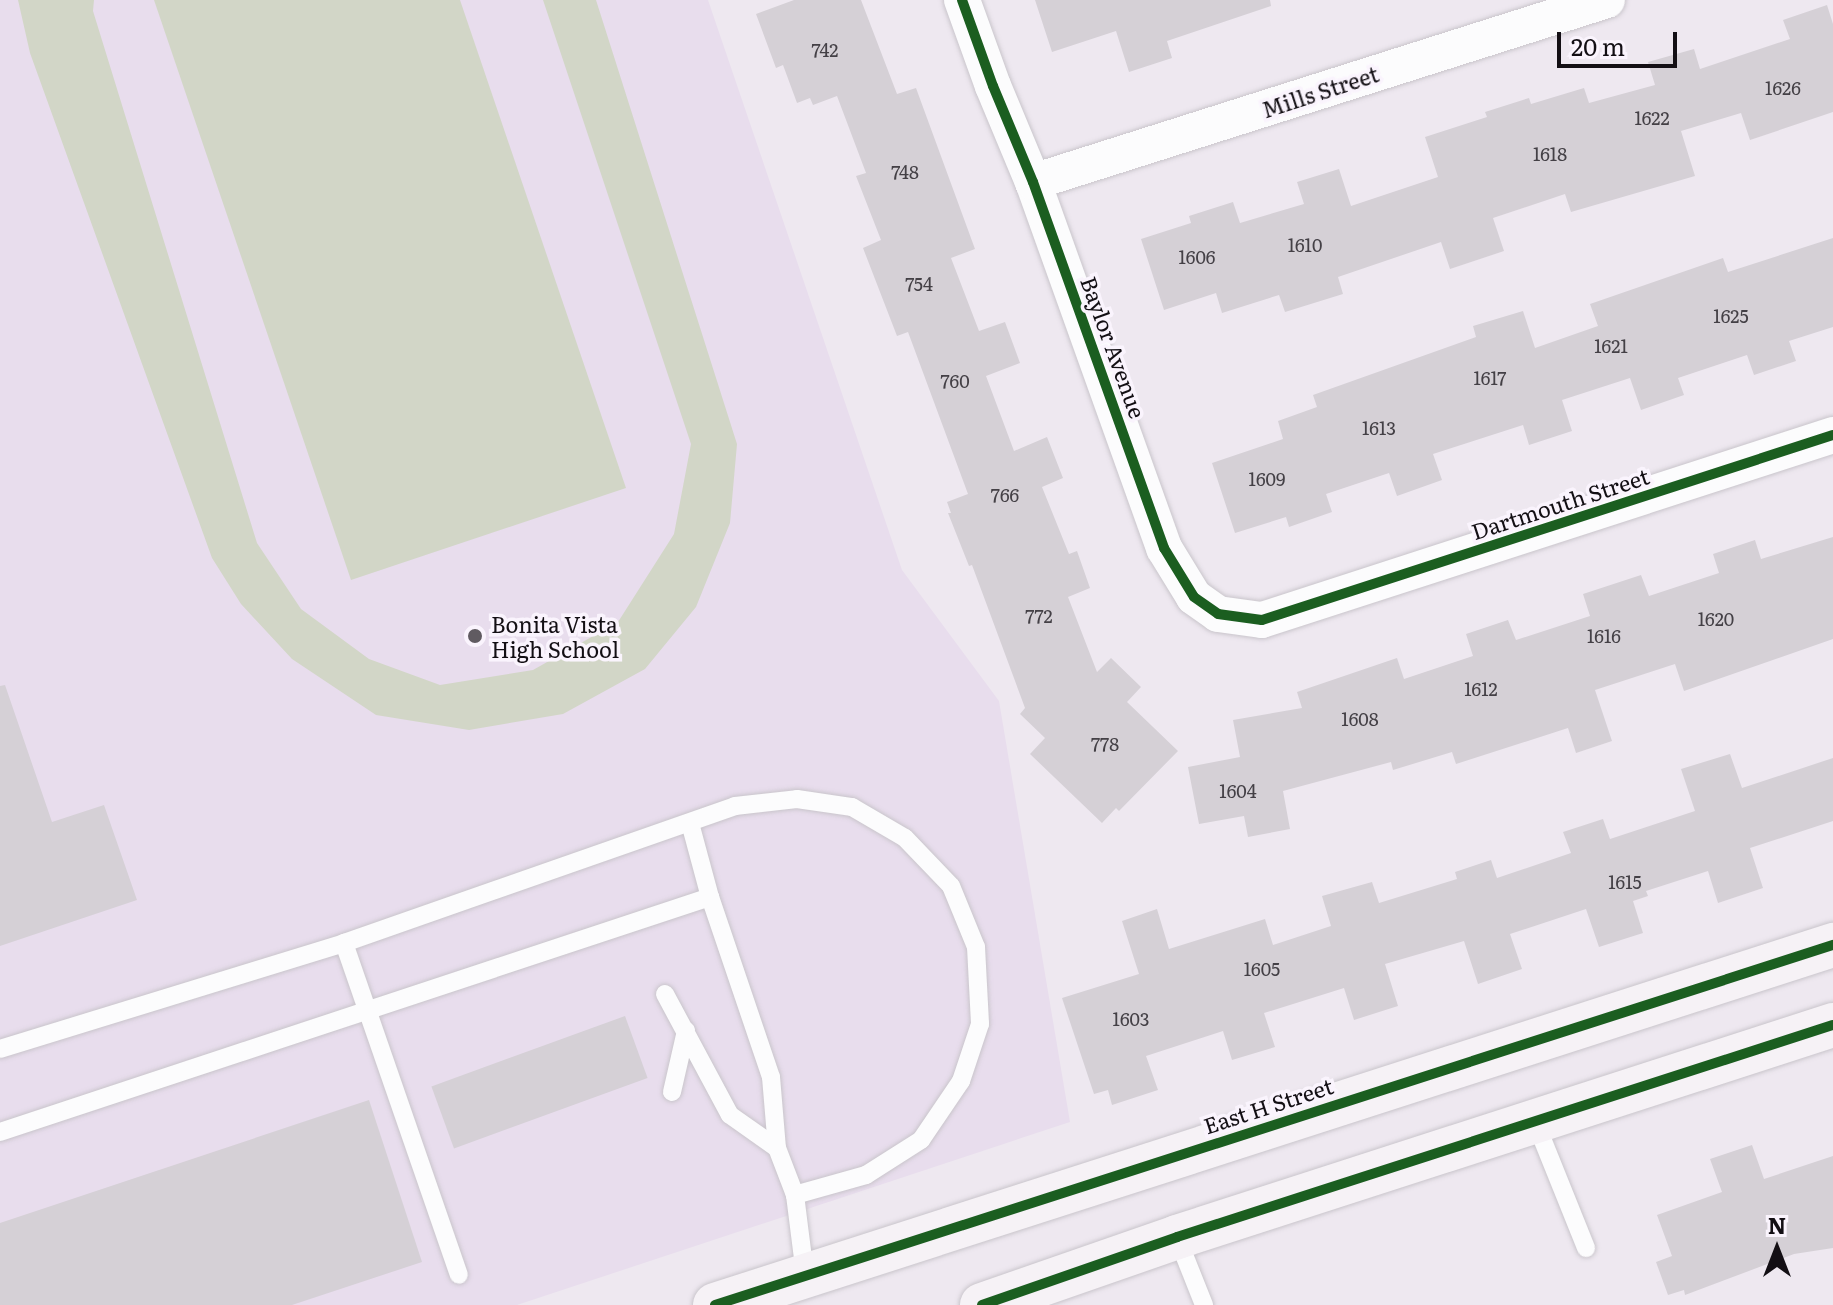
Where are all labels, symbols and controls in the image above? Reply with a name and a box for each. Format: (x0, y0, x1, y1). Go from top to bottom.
scale bar (1561, 16, 1681, 66)
text: 20 m (1571, 28, 1625, 63)
house number: 742 (812, 39, 838, 61)
street label: Mills Street (1258, 60, 1382, 122)
house number: 1626 (1765, 77, 1801, 99)
house number: 1622 (1634, 107, 1670, 129)
house number: 1618 (1533, 143, 1567, 165)
house number: 748 (891, 161, 919, 183)
house number: 1610 (1288, 234, 1322, 256)
house number: 1606 (1178, 246, 1216, 268)
street label: Baylor Avenue (1076, 272, 1152, 422)
house number: 754 (905, 273, 933, 295)
house number: 1625 (1713, 305, 1749, 327)
house number: 1621 (1594, 335, 1628, 357)
house number: 1617 (1474, 367, 1506, 389)
house number: 760 (940, 370, 970, 392)
house number: 1613 (1362, 417, 1396, 439)
street label: Dartmouth Street (1468, 462, 1652, 544)
house number: 1609 (1249, 468, 1285, 490)
house number: 766 (991, 484, 1019, 506)
house number: 772 (1025, 605, 1053, 627)
house number: 1620 (1698, 608, 1734, 630)
place label: Bonita Vista High School (491, 610, 619, 662)
house number: 1616 (1587, 625, 1621, 647)
marker: Bonita Vista High School (466, 627, 484, 645)
house number: 1612 (1464, 678, 1498, 700)
house number: 1608 (1341, 708, 1379, 730)
house number: 778 (1091, 733, 1119, 755)
house number: 1604 (1219, 780, 1257, 802)
house number: 1615 (1608, 871, 1642, 893)
house number: 1605 (1244, 958, 1280, 980)
house number: 1603 (1113, 1008, 1149, 1030)
street label: East H Street (1200, 1072, 1336, 1138)
text: N (1768, 1208, 1786, 1241)
north arrow (1737, 1209, 1817, 1289)

